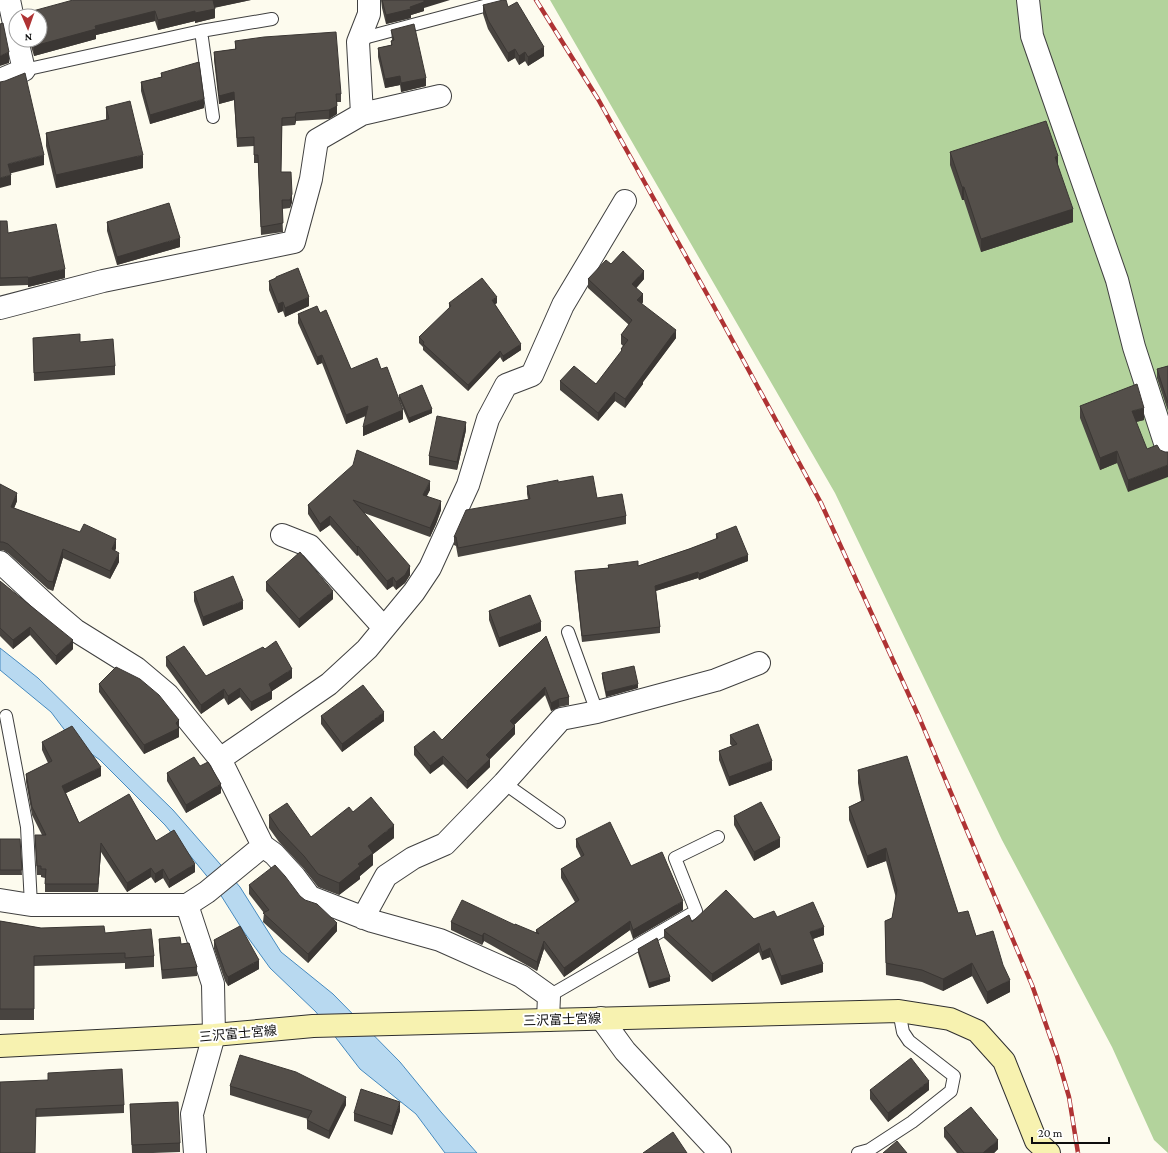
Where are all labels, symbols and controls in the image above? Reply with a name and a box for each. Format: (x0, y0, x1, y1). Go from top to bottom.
north arrow (8, 8, 48, 48)
text: N (24, 32, 32, 44)
street label: 三沢富士宮線 (523, 1011, 601, 1028)
street label: 三沢富士宮線 (199, 1023, 278, 1044)
scale bar (1032, 1119, 1109, 1145)
text: 20 m (1038, 1126, 1063, 1140)

